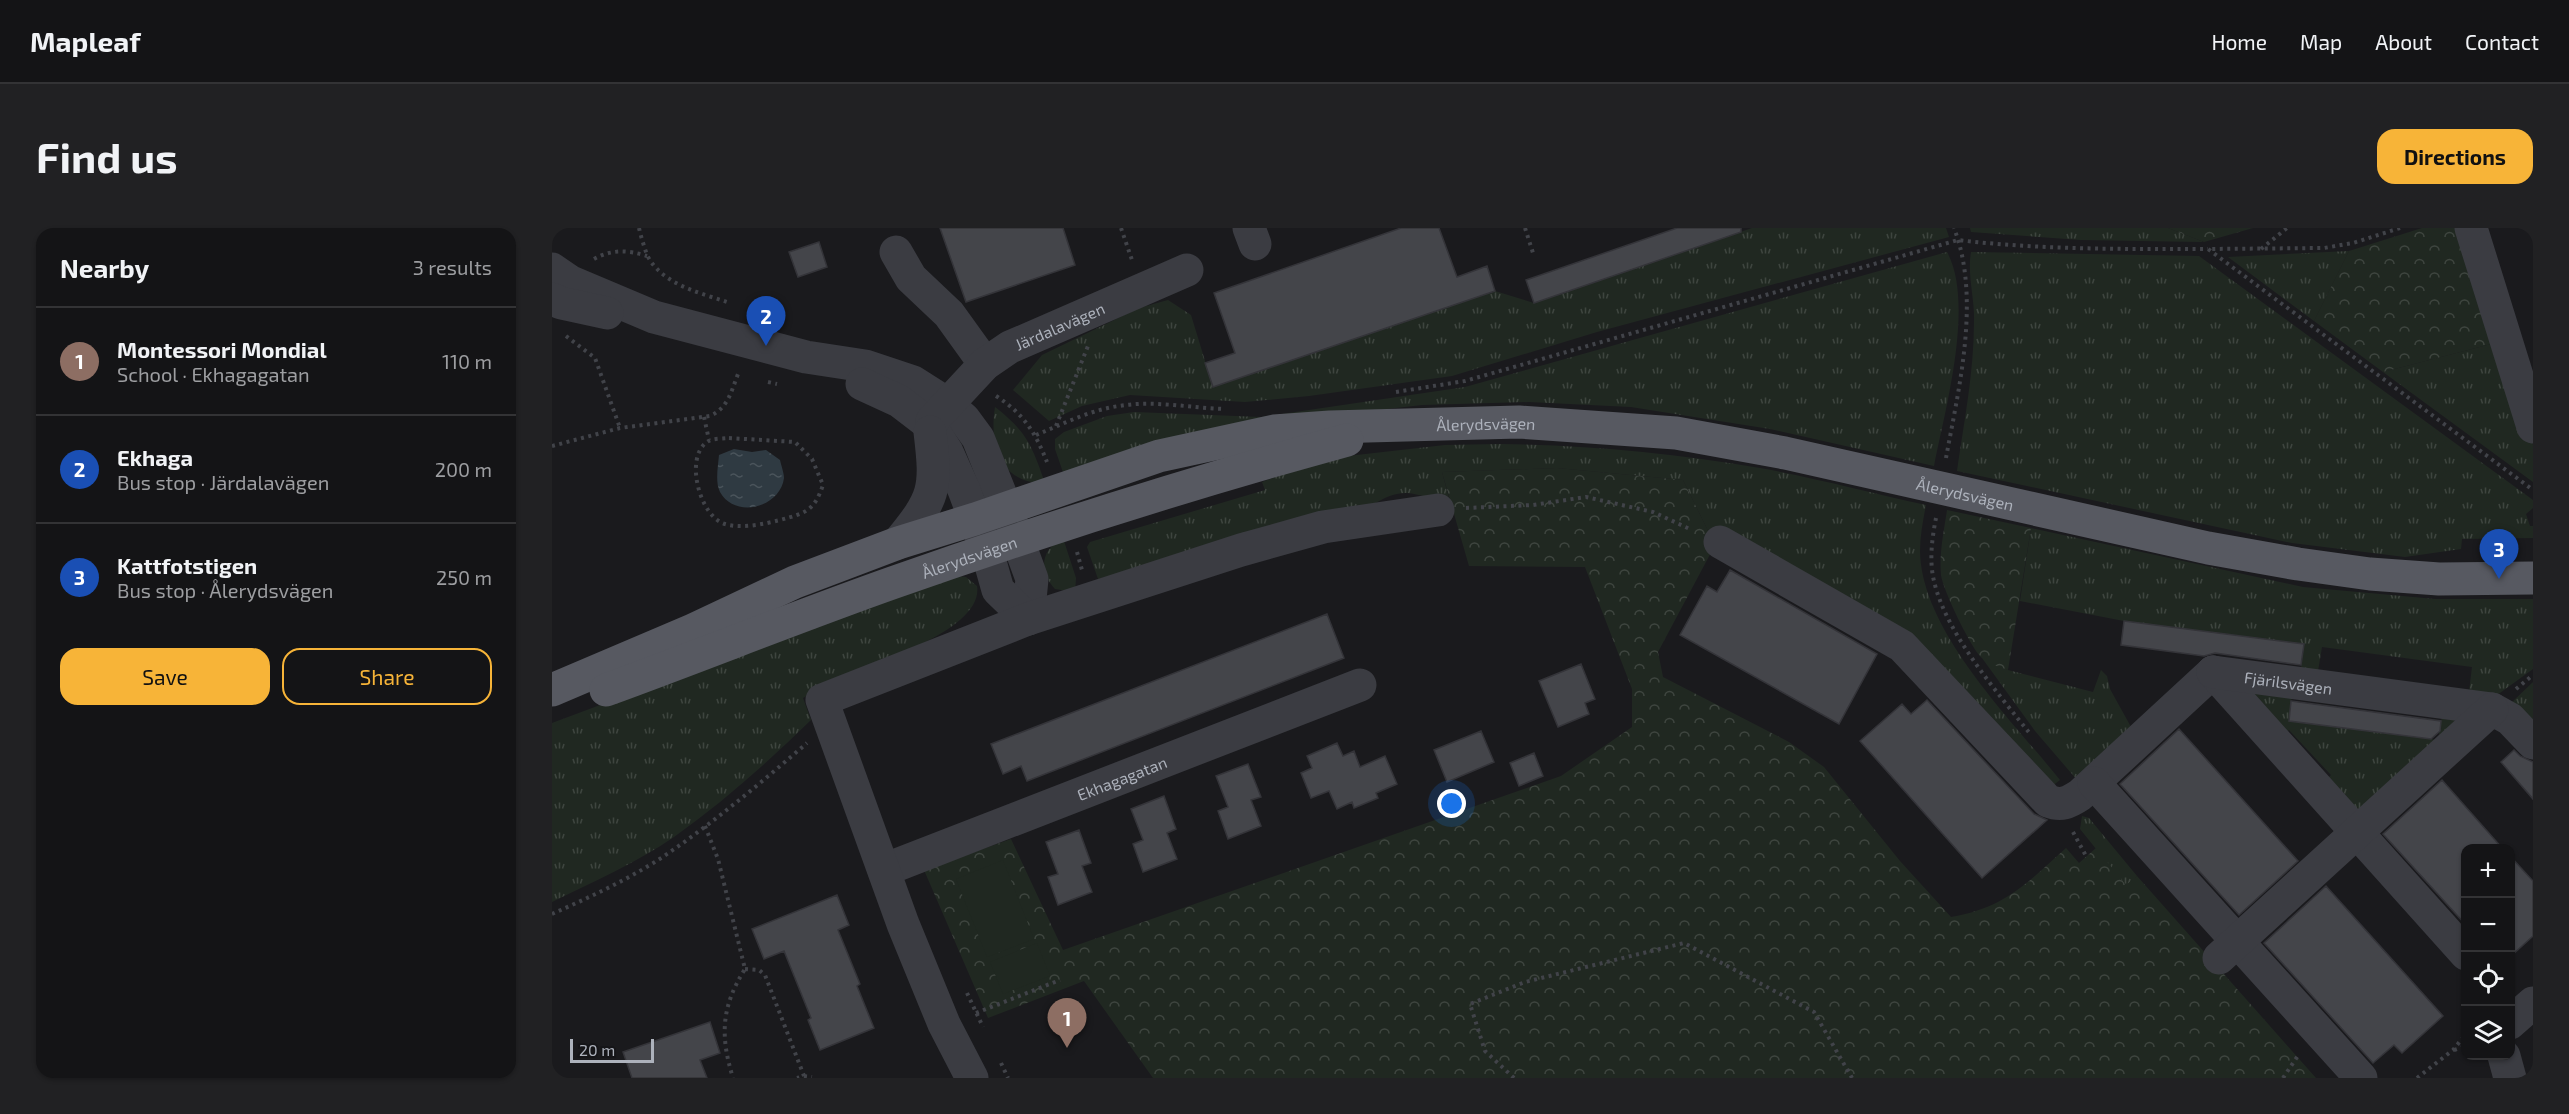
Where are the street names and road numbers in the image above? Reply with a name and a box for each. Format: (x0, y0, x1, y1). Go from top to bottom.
street label: Järdalavägen (1012, 298, 1107, 353)
street label: Ålerydsvägen (1436, 412, 1536, 434)
street label: Ålerydsvägen (1915, 473, 2016, 514)
street label: Ålerydsvägen (919, 531, 1019, 581)
street label: Fjärilsvägen (2243, 667, 2334, 697)
street label: Ekhagagatan (1074, 752, 1169, 804)

